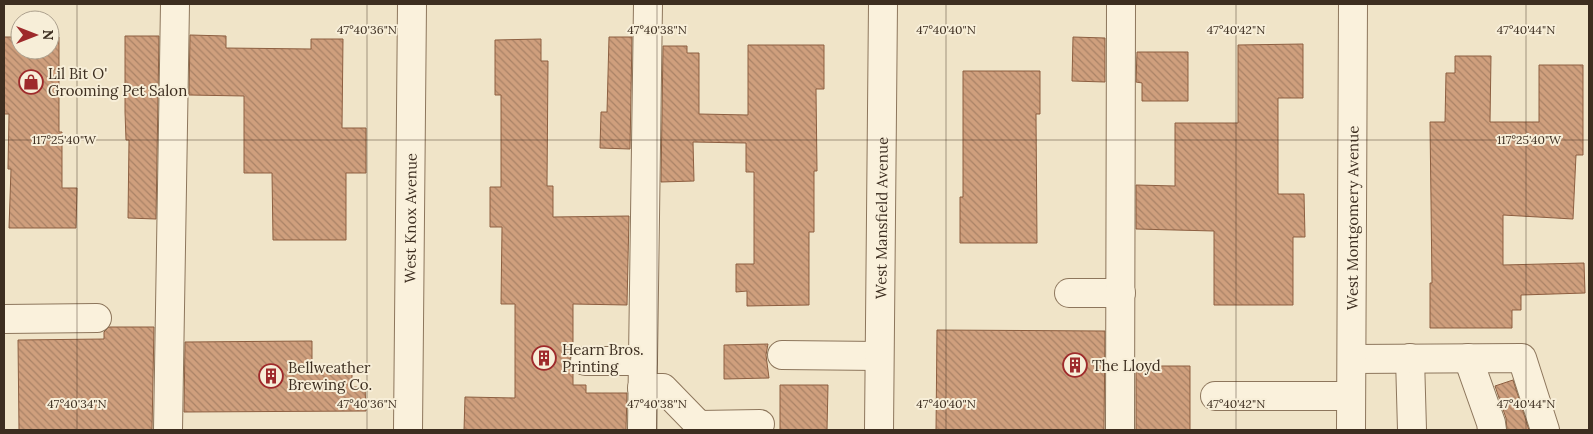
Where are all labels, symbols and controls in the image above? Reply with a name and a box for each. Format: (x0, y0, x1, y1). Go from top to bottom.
north arrow (10, 10, 60, 60)
text: 47°40'36"N (337, 22, 397, 37)
text: 47°40'38"N (627, 22, 687, 37)
text: 47°40'40"N (916, 22, 976, 37)
text: 47°40'42"N (1207, 22, 1265, 37)
text: 47°40'44"N (1497, 22, 1555, 37)
text: N (39, 30, 57, 41)
place label: Lil Bit O' Grooming Pet Salon (48, 64, 187, 100)
shop icon: Lil Bit O' Grooming Pet Salon (18, 69, 44, 95)
street label: West Montgomery Avenue (1342, 126, 1362, 310)
text: 117°25'40"W (32, 132, 97, 147)
text: 117°25'40"W (1497, 132, 1562, 147)
street label: West Mansfield Avenue (871, 137, 891, 299)
street label: West Knox Avenue (400, 153, 420, 283)
place label: Hearn Bros. Printing (562, 340, 644, 376)
building icon: Hearn Bros. Printing (531, 345, 557, 371)
building icon: The Lloyd (1062, 352, 1088, 378)
place label: The Lloyd (1092, 356, 1161, 375)
place label: Bellweather Brewing Co. (288, 358, 372, 394)
building icon: Bellweather Brewing Co. (258, 363, 284, 389)
text: 47°40'34"N (47, 396, 107, 411)
text: 47°40'36"N (337, 396, 397, 411)
text: 47°40'38"N (627, 396, 687, 411)
text: 47°40'40"N (916, 396, 976, 411)
text: 47°40'42"N (1207, 396, 1265, 411)
text: 47°40'44"N (1497, 396, 1555, 411)

